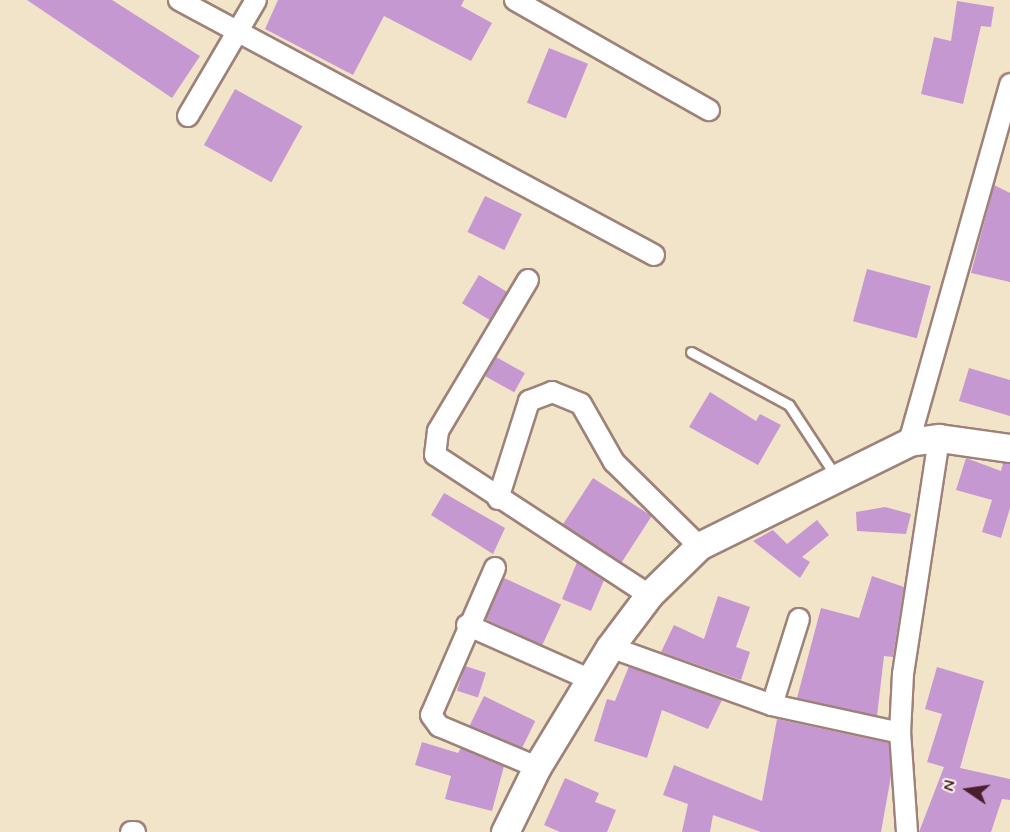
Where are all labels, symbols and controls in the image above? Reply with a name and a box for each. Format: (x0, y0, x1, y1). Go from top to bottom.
north arrow (938, 760, 998, 820)
text: N (939, 778, 961, 793)

